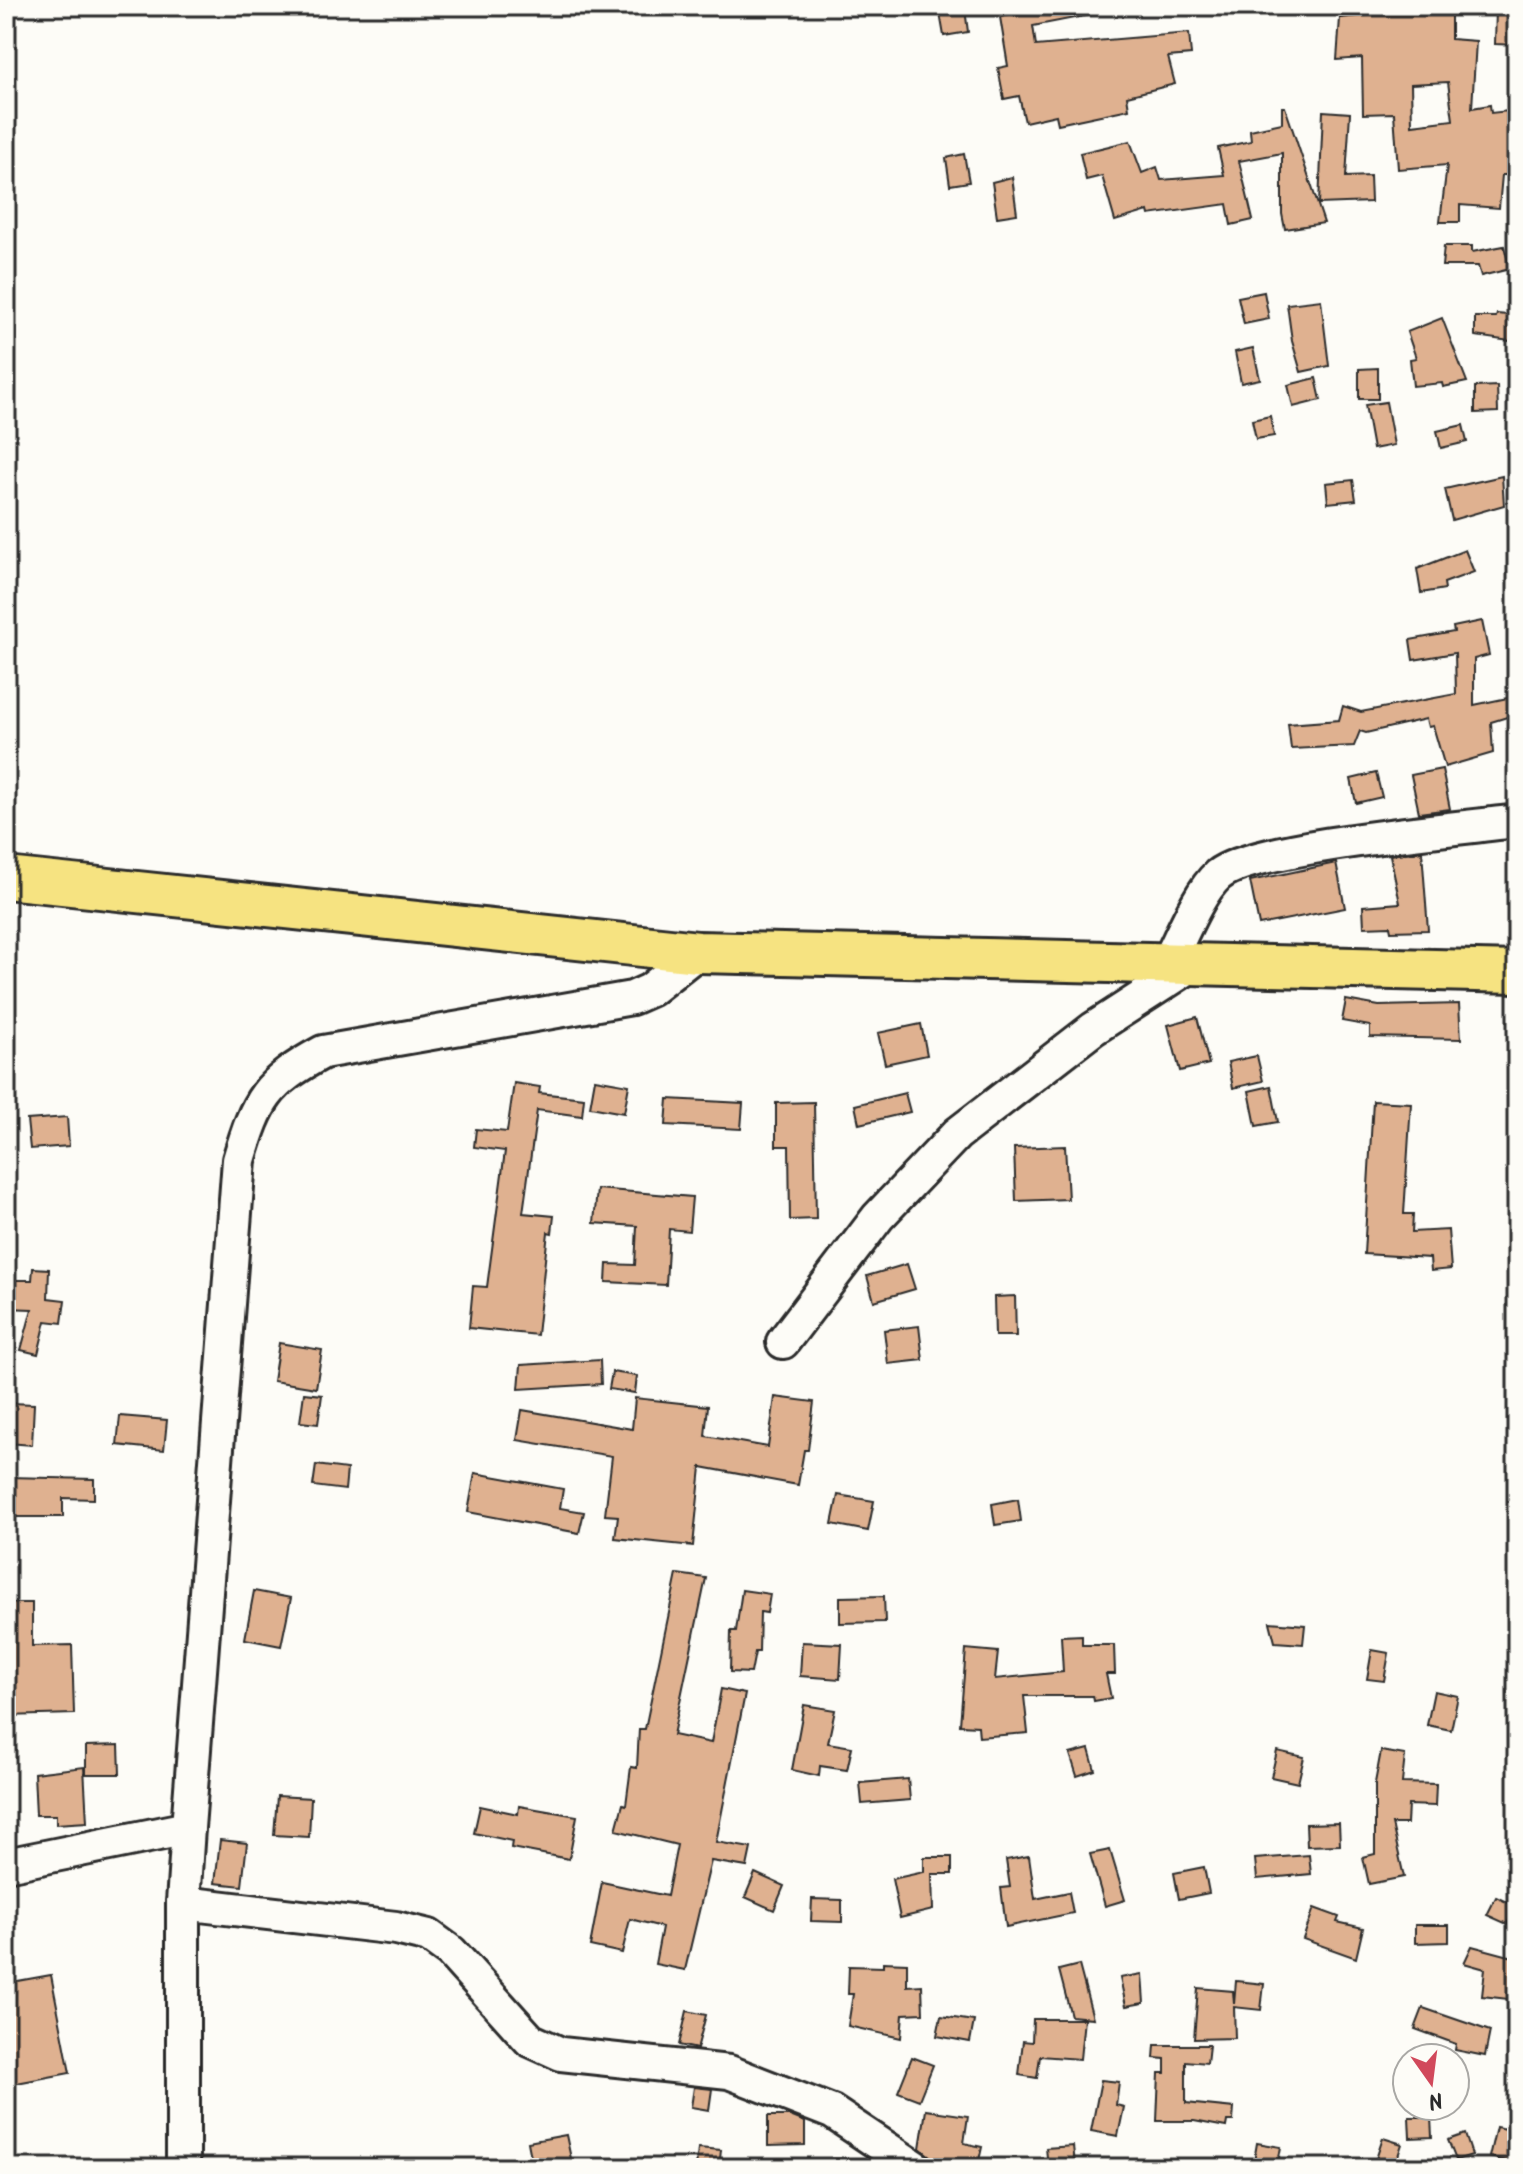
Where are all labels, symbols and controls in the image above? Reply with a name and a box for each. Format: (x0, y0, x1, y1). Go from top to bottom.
north arrow (1391, 2042, 1471, 2122)
text: N (1424, 2080, 1446, 2118)

